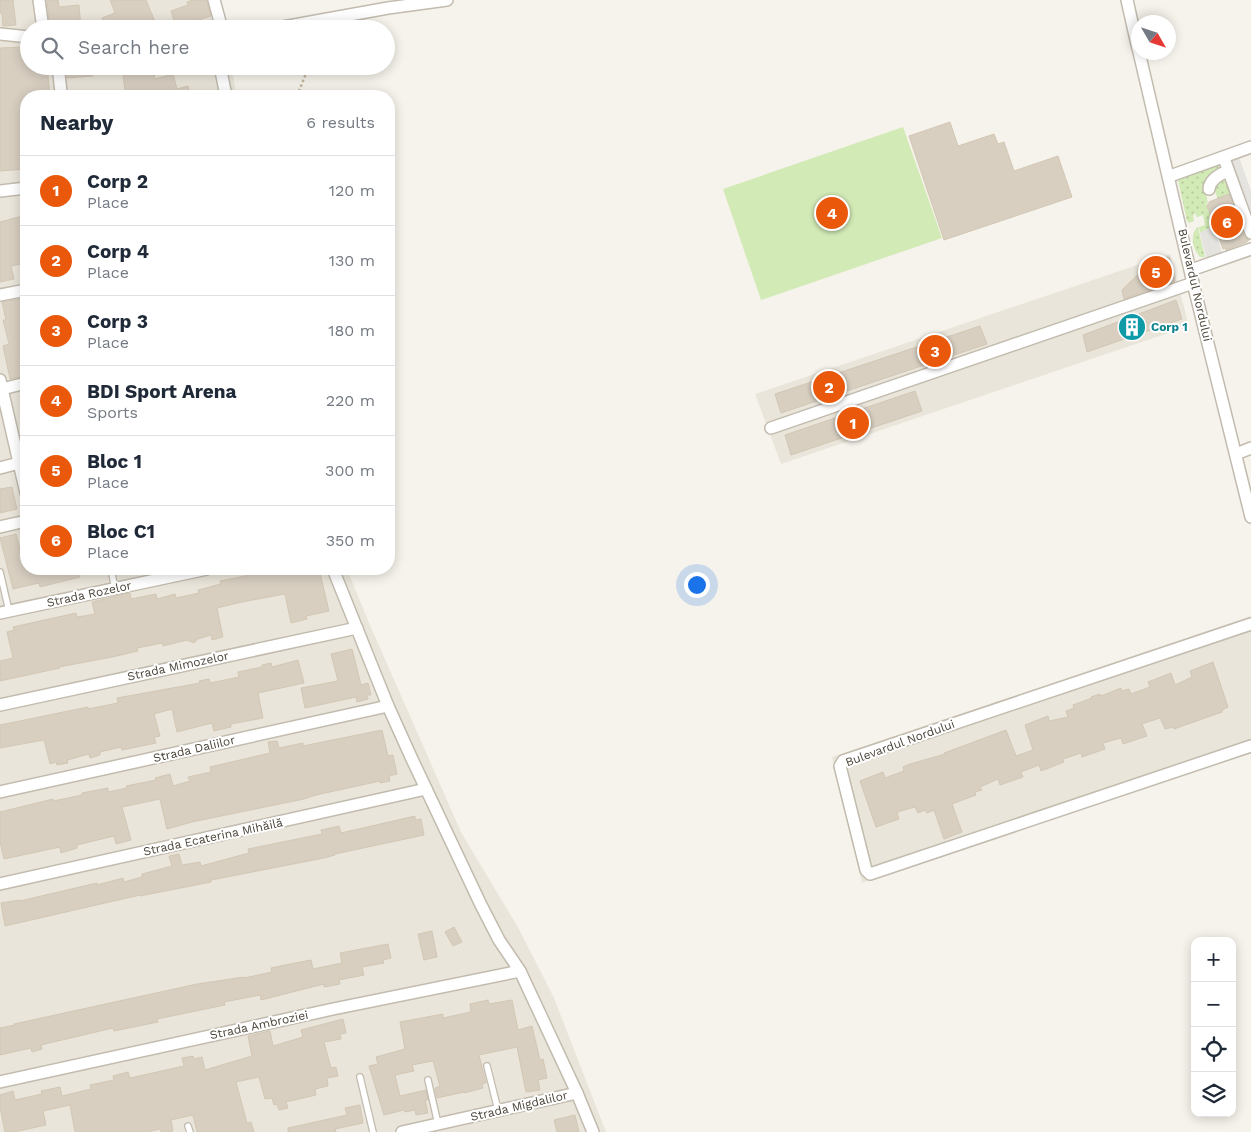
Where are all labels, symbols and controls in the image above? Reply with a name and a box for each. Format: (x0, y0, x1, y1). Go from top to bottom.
north arrow (1131, 15, 1176, 60)
search box (20, 20, 395, 75)
icon: search (38, 34, 66, 62)
text: Search here (78, 36, 189, 59)
text: Nearby (40, 110, 113, 135)
text: 6 results (306, 113, 375, 132)
text: Corp 2 (87, 170, 148, 193)
text: 1 (53, 181, 59, 200)
text: 120 m (329, 181, 375, 200)
text: Place (87, 193, 129, 212)
pin: 4 (816, 194, 848, 232)
pin: 6 (1211, 203, 1243, 241)
street label: Bulevardul Nordului (1175, 227, 1215, 343)
text: Corp 4 (87, 240, 149, 263)
text: 2 (51, 251, 61, 270)
text: 130 m (329, 251, 375, 270)
pin: 5 (1140, 253, 1172, 291)
text: Place (87, 263, 129, 282)
text: Corp 3 (87, 310, 148, 333)
building icon: Corp 1 (1117, 312, 1147, 342)
place label: Corp 1 (1151, 320, 1188, 334)
text: 3 (51, 321, 61, 340)
text: 180 m (328, 321, 375, 340)
pin: 3 (919, 332, 951, 370)
text: Place (87, 333, 129, 352)
pin: 2 (813, 368, 845, 406)
text: BDI Sport Arena (87, 380, 237, 403)
text: 4 (51, 391, 61, 410)
text: 220 m (326, 391, 375, 410)
text: Sports (87, 403, 138, 422)
pin: 1 (837, 404, 869, 442)
text: Bloc 1 (87, 450, 142, 473)
text: 5 (51, 461, 61, 480)
text: 300 m (325, 461, 375, 480)
text: Place (87, 473, 129, 492)
text: Bloc C1 (87, 520, 155, 543)
text: 6 (51, 531, 61, 550)
text: 350 m (326, 531, 375, 550)
text: Place (87, 543, 129, 562)
your location (684, 572, 710, 598)
street label: Strada Rozelor (45, 578, 133, 610)
street label: Strada Mimozelor (126, 648, 230, 684)
street label: Bulevardul Nordului (843, 717, 957, 769)
street label: Strada Daliilor (152, 733, 236, 765)
street label: Strada Ecaterina Mihăilă (142, 815, 284, 859)
map controls (1191, 937, 1236, 1117)
button: + (1191, 937, 1236, 982)
button: − (1191, 982, 1236, 1027)
street label: Strada Ambroziei (208, 1008, 310, 1042)
button: locate (1191, 1027, 1236, 1072)
button: layers (1191, 1072, 1236, 1117)
street label: Strada Migdalilor (469, 1088, 569, 1124)

